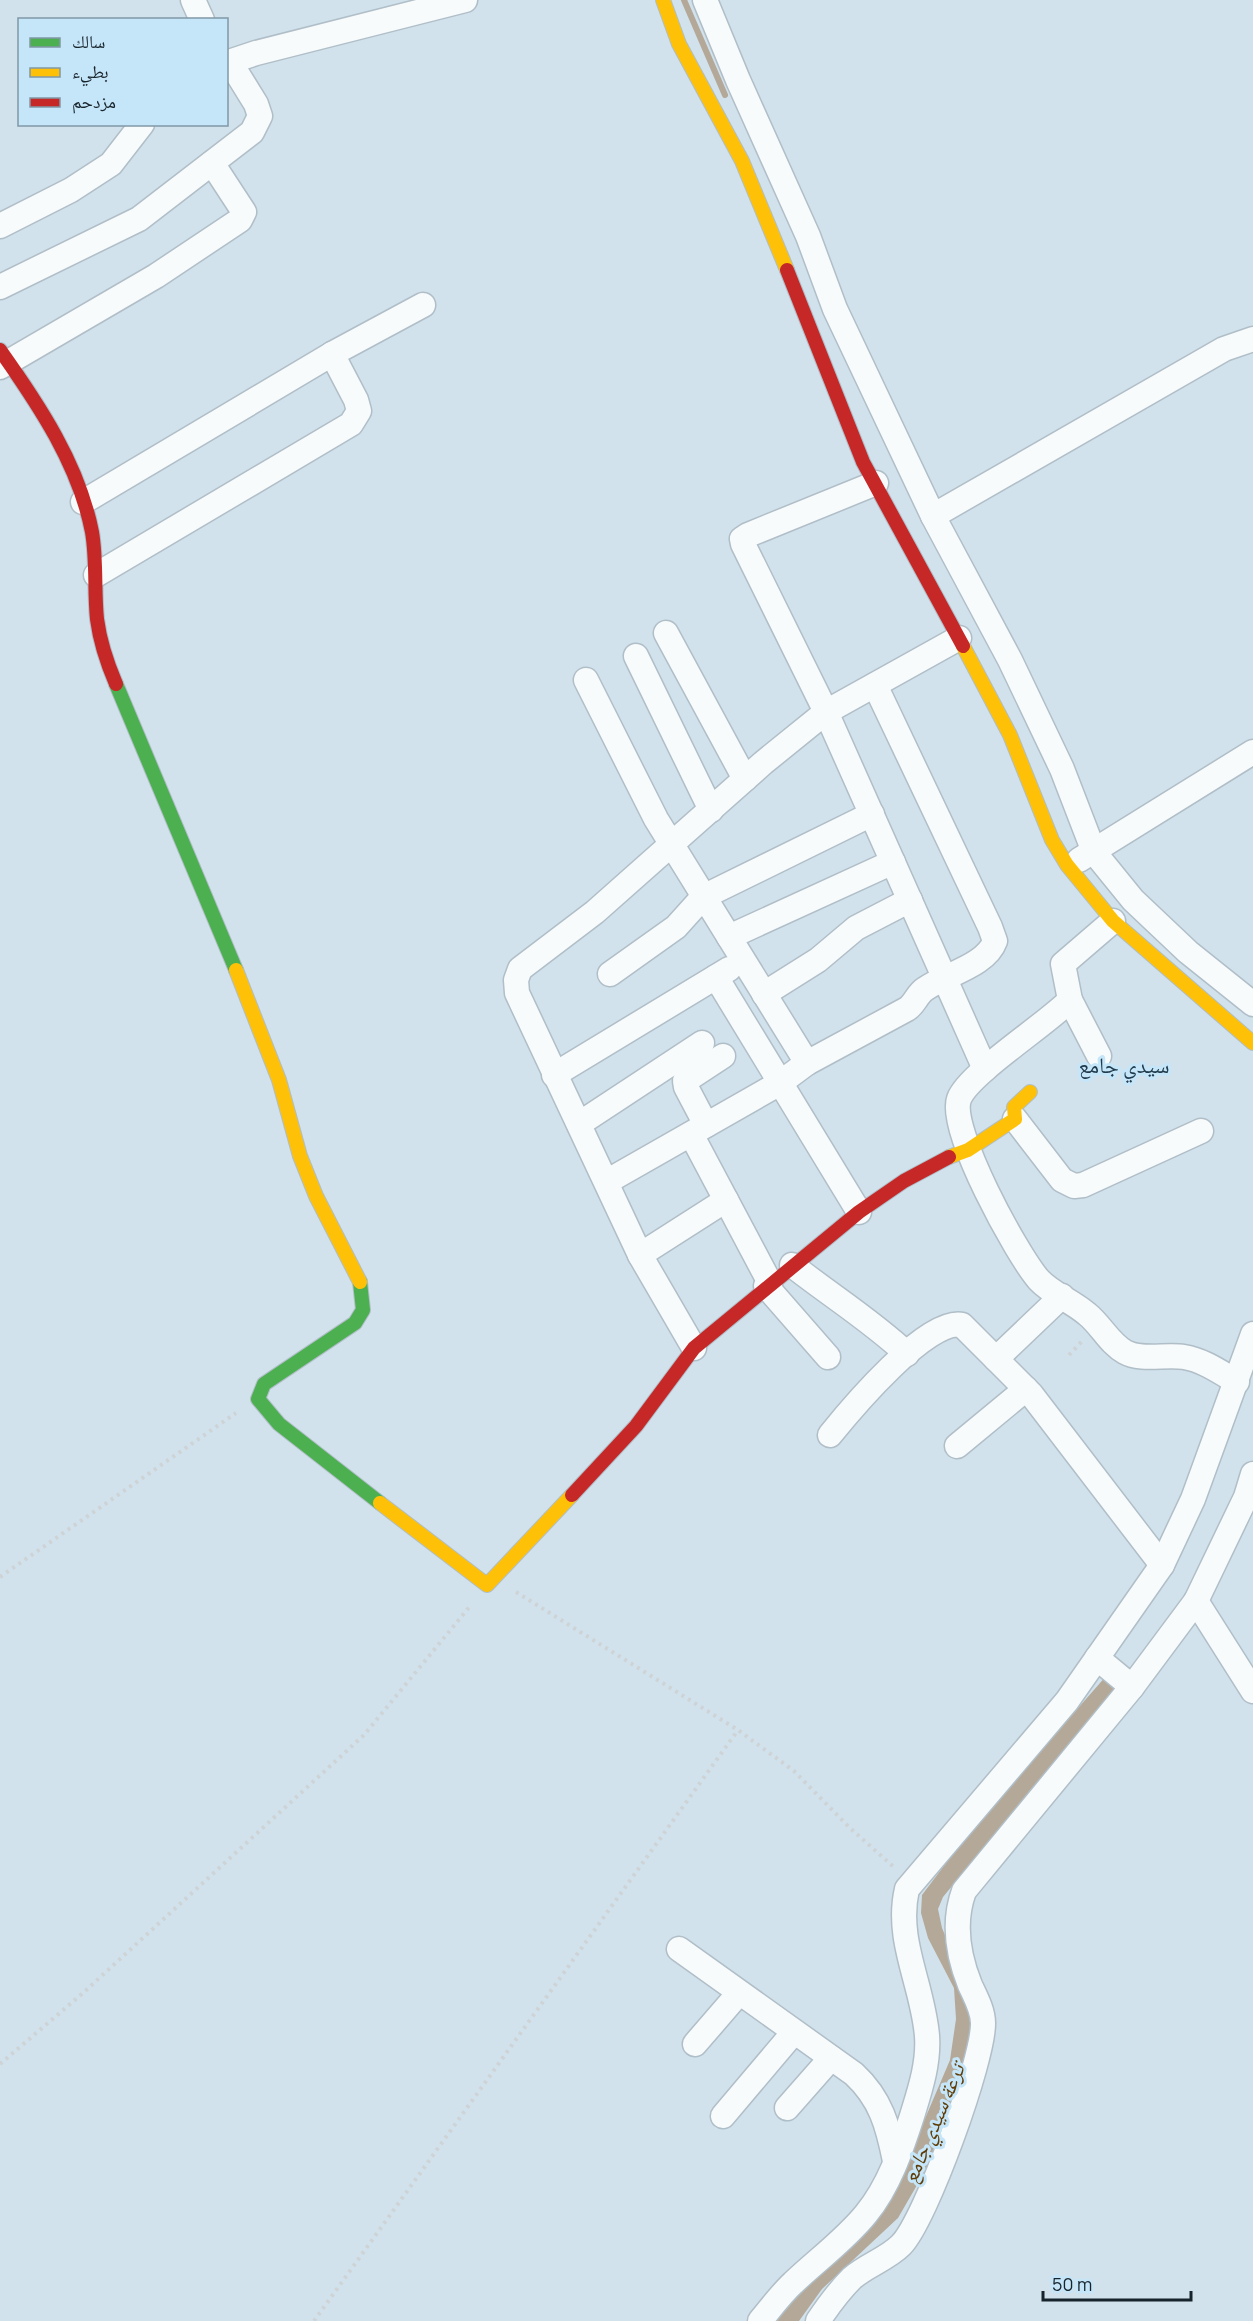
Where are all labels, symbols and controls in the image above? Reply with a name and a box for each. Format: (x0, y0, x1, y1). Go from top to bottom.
legend (18, 18, 228, 126)
text: سالك (72, 29, 105, 53)
text: بطيء (72, 59, 109, 87)
text: مزدحم (72, 89, 116, 114)
district label: سيدي جامع (1079, 1050, 1169, 1083)
water label: ترعة سيدي جامع (895, 2055, 976, 2188)
scale bar (1043, 2264, 1192, 2302)
text: 50 m (1052, 2272, 1092, 2296)

